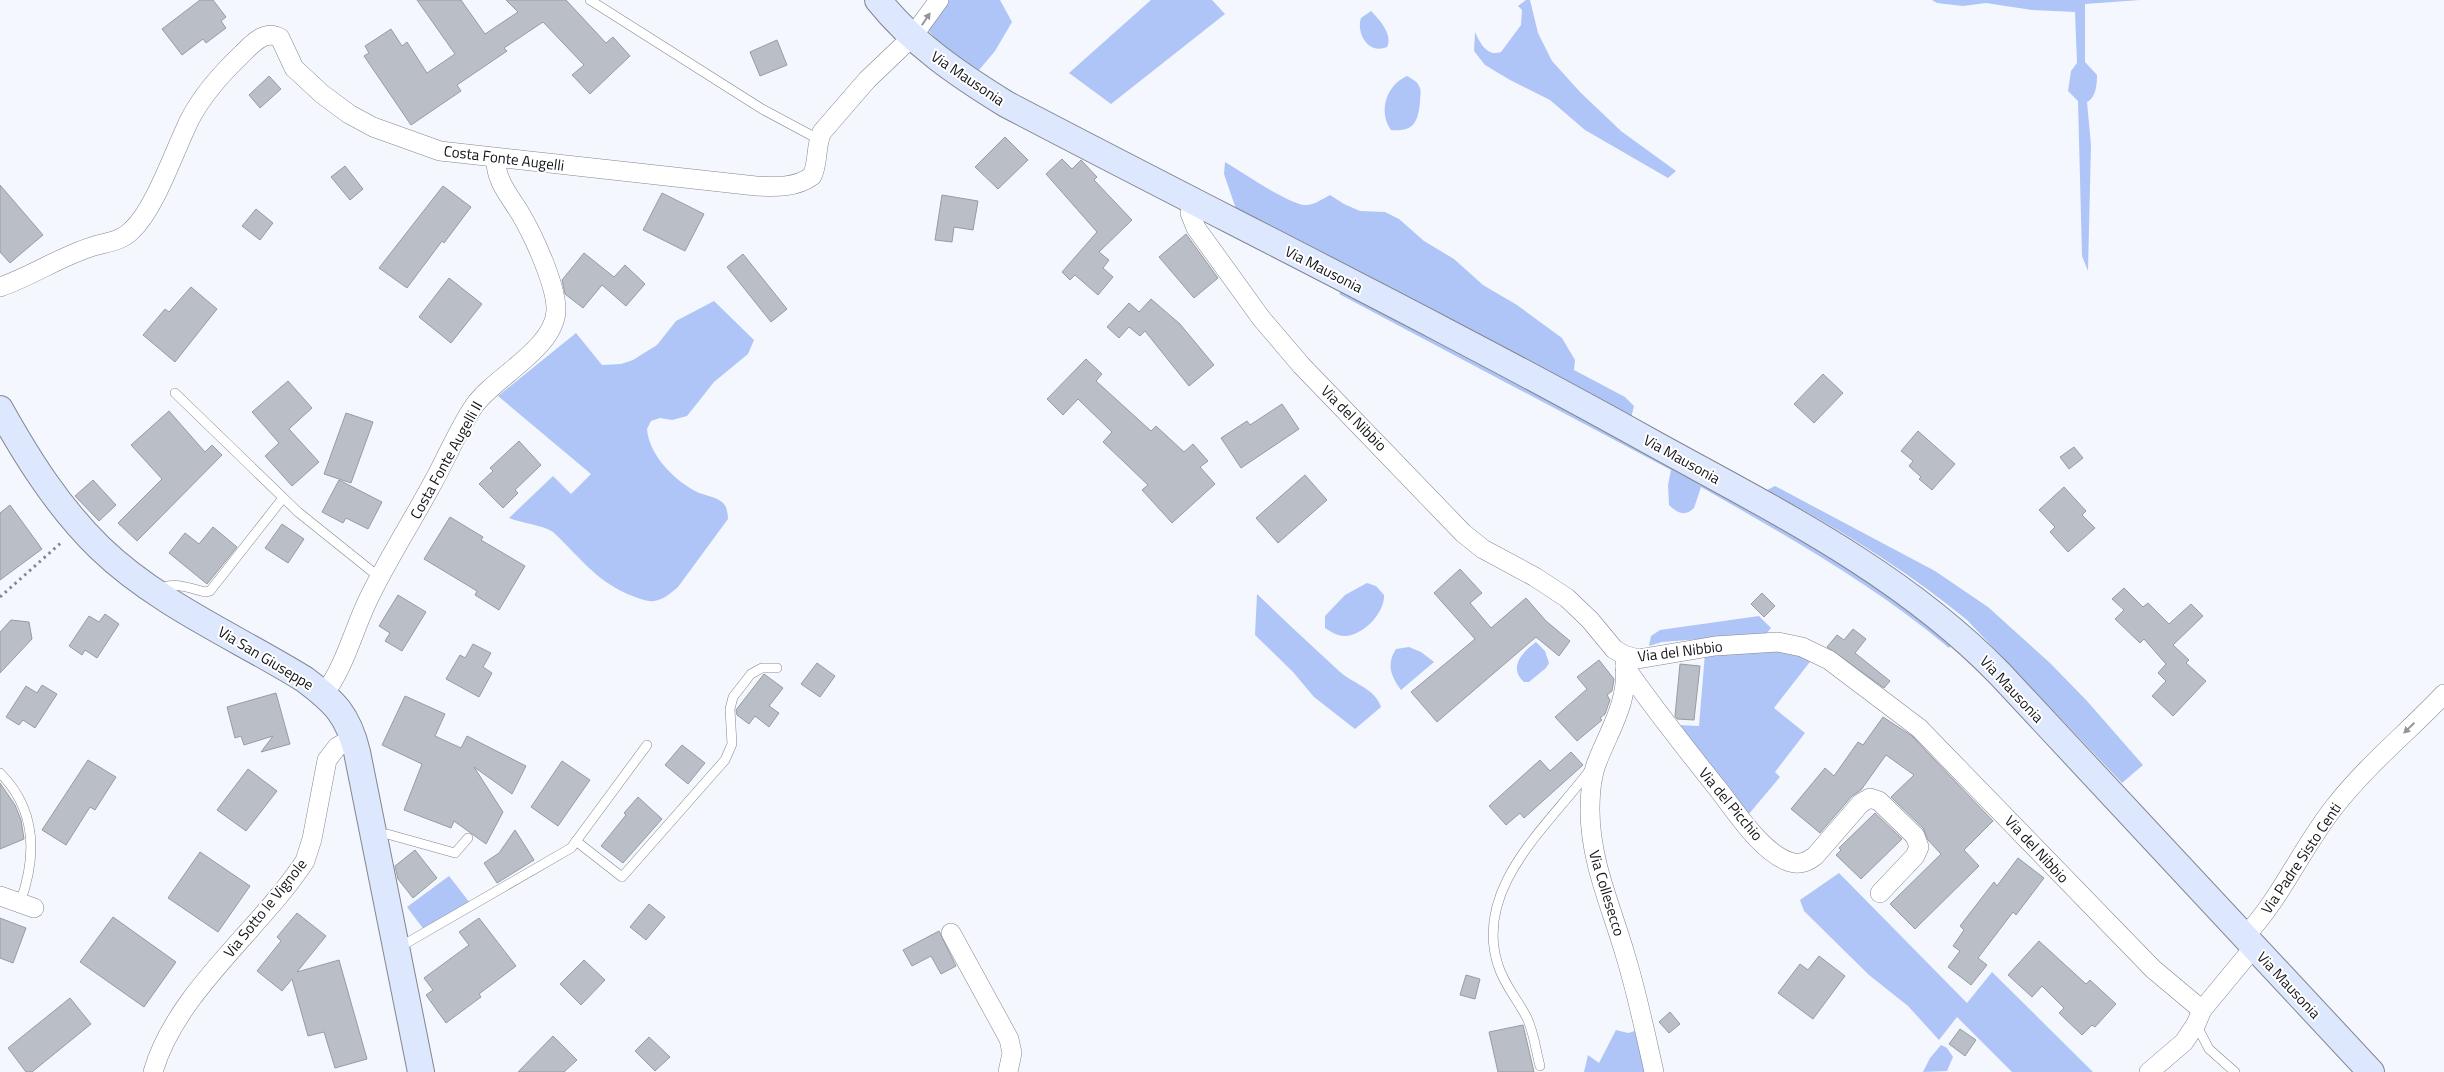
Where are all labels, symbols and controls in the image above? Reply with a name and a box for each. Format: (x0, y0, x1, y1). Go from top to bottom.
one-way arrow (921, 12, 931, 26)
street label: Via Mausonia (926, 45, 1010, 111)
street label: Costa Fonte Augelli (443, 139, 565, 177)
street label: Via Mausonia (1281, 240, 1367, 299)
street label: Via del Nibbio (1316, 380, 1392, 456)
street label: Costa Fonte Augelli II (404, 397, 488, 523)
street label: Via Mausonia (1639, 428, 1725, 490)
street label: Via San Giuseppe (214, 620, 318, 696)
street label: Via del Nibbio (1636, 634, 1724, 668)
street label: Via Mausonia (1975, 650, 2050, 728)
one-way arrow (2404, 722, 2416, 734)
street label: Via del Picchio (1693, 762, 1769, 846)
street label: Via Padre Sisto Centi (2255, 798, 2347, 918)
street label: Via del Nibbio (1999, 810, 2075, 888)
street label: Via Collesecco (1583, 847, 1631, 939)
street label: Via Sotto le Vignole (218, 853, 312, 963)
street label: Via Mausonia (2252, 946, 2327, 1024)

